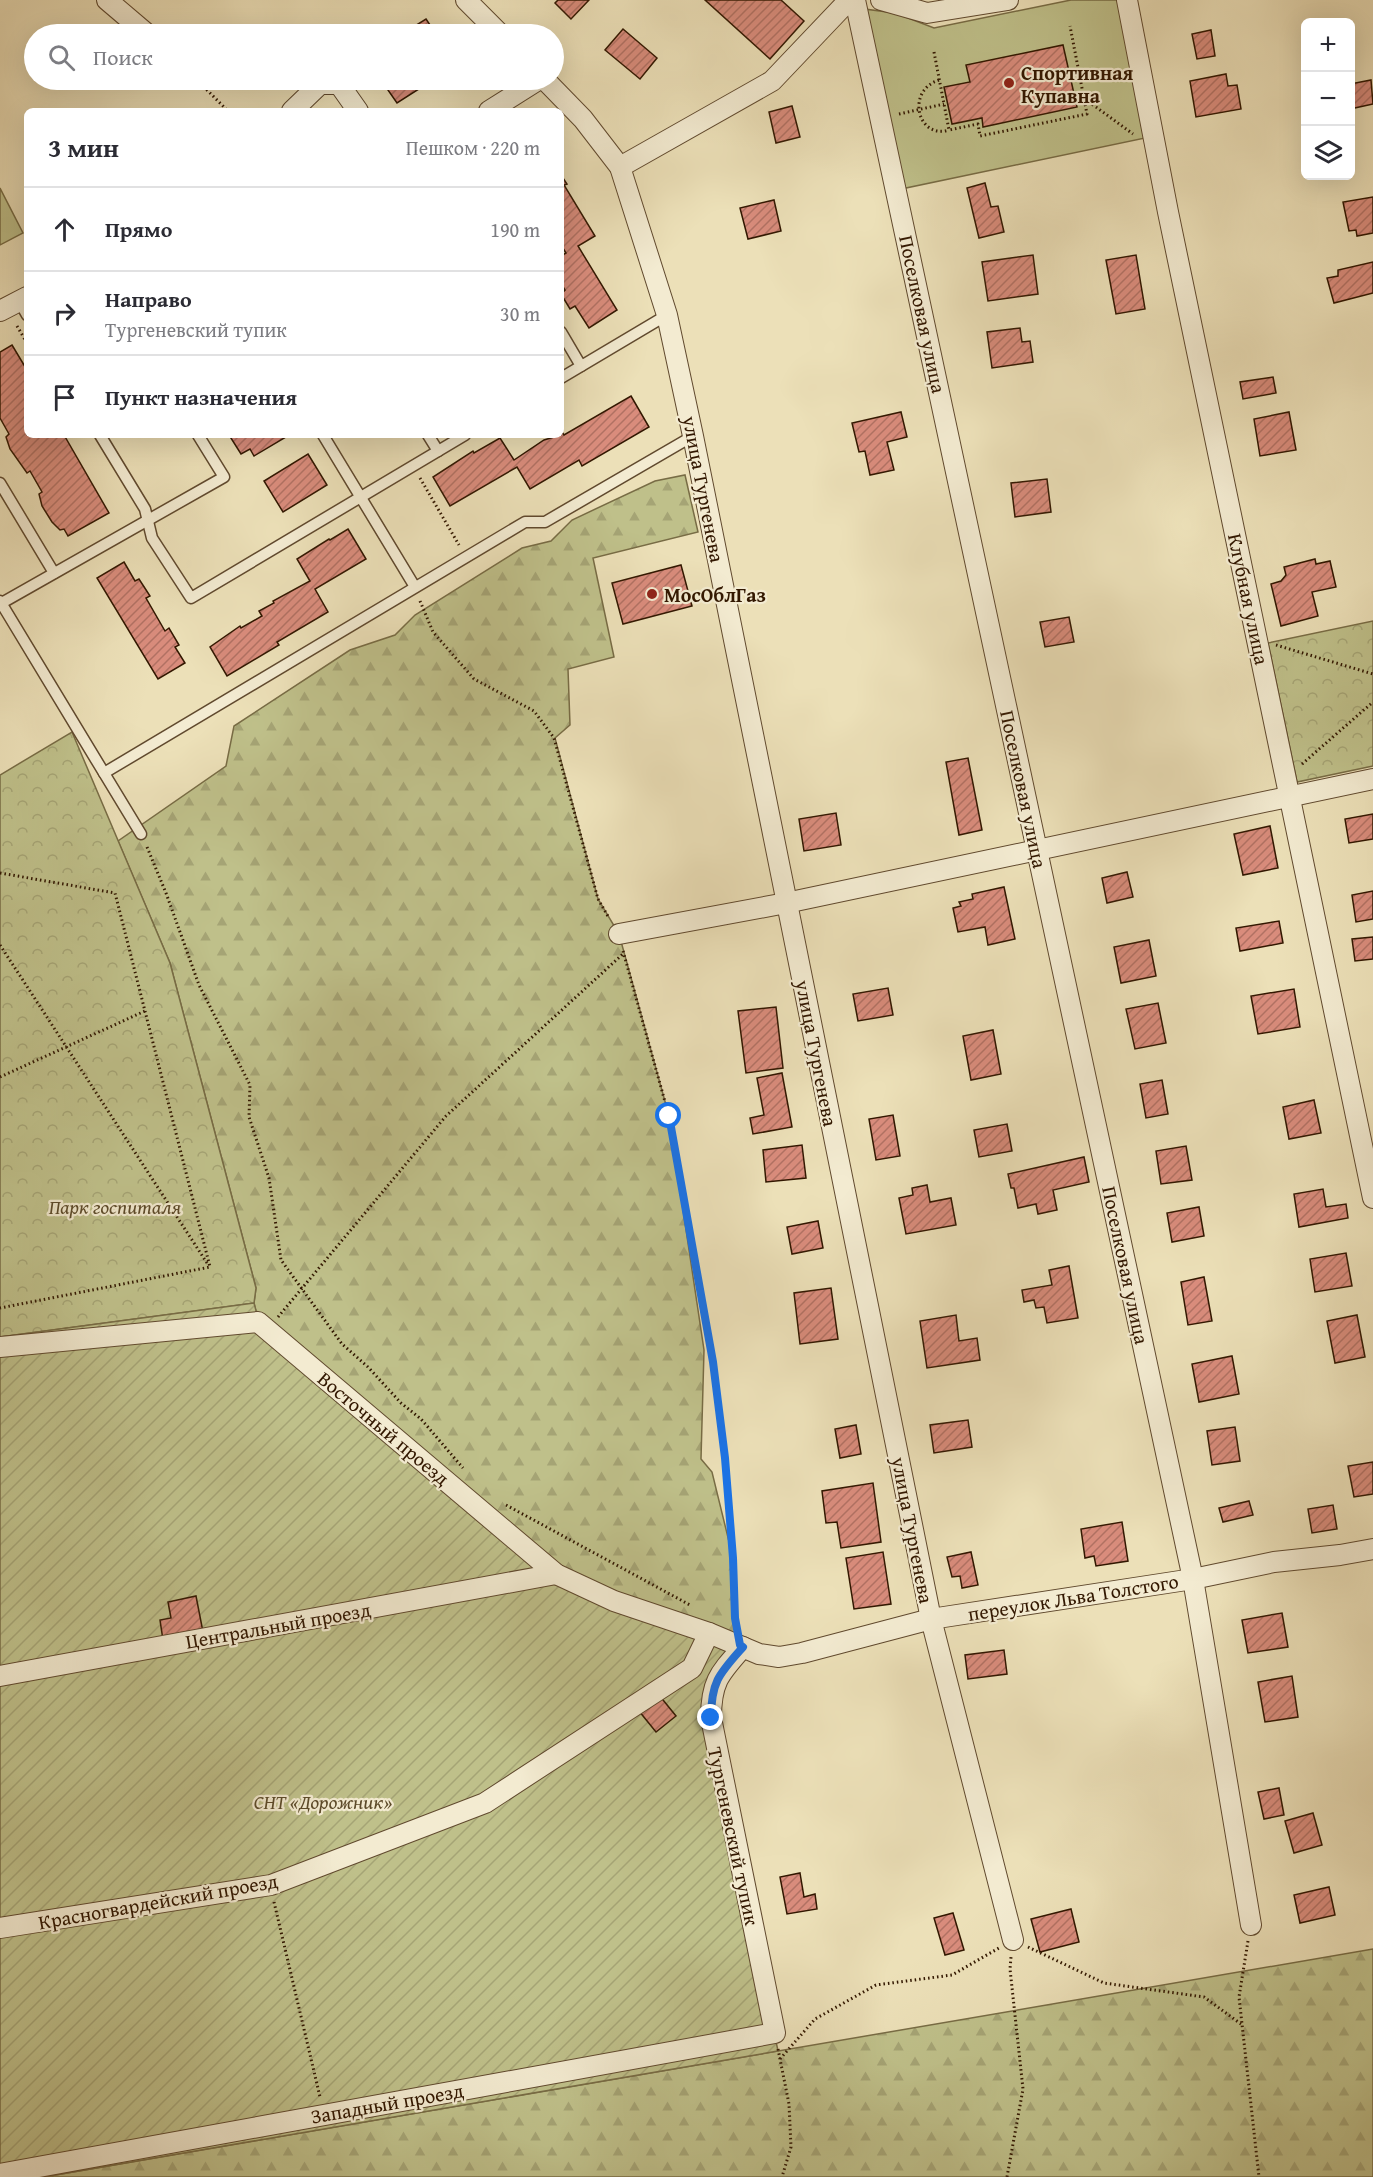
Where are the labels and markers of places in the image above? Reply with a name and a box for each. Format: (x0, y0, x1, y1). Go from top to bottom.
place label: Спортивная Купавна (1021, 58, 1133, 110)
marker: Спортивная Купавна (1002, 76, 1016, 90)
place label: МосОблГаз (664, 580, 766, 609)
marker: МосОблГаз (645, 587, 659, 601)

